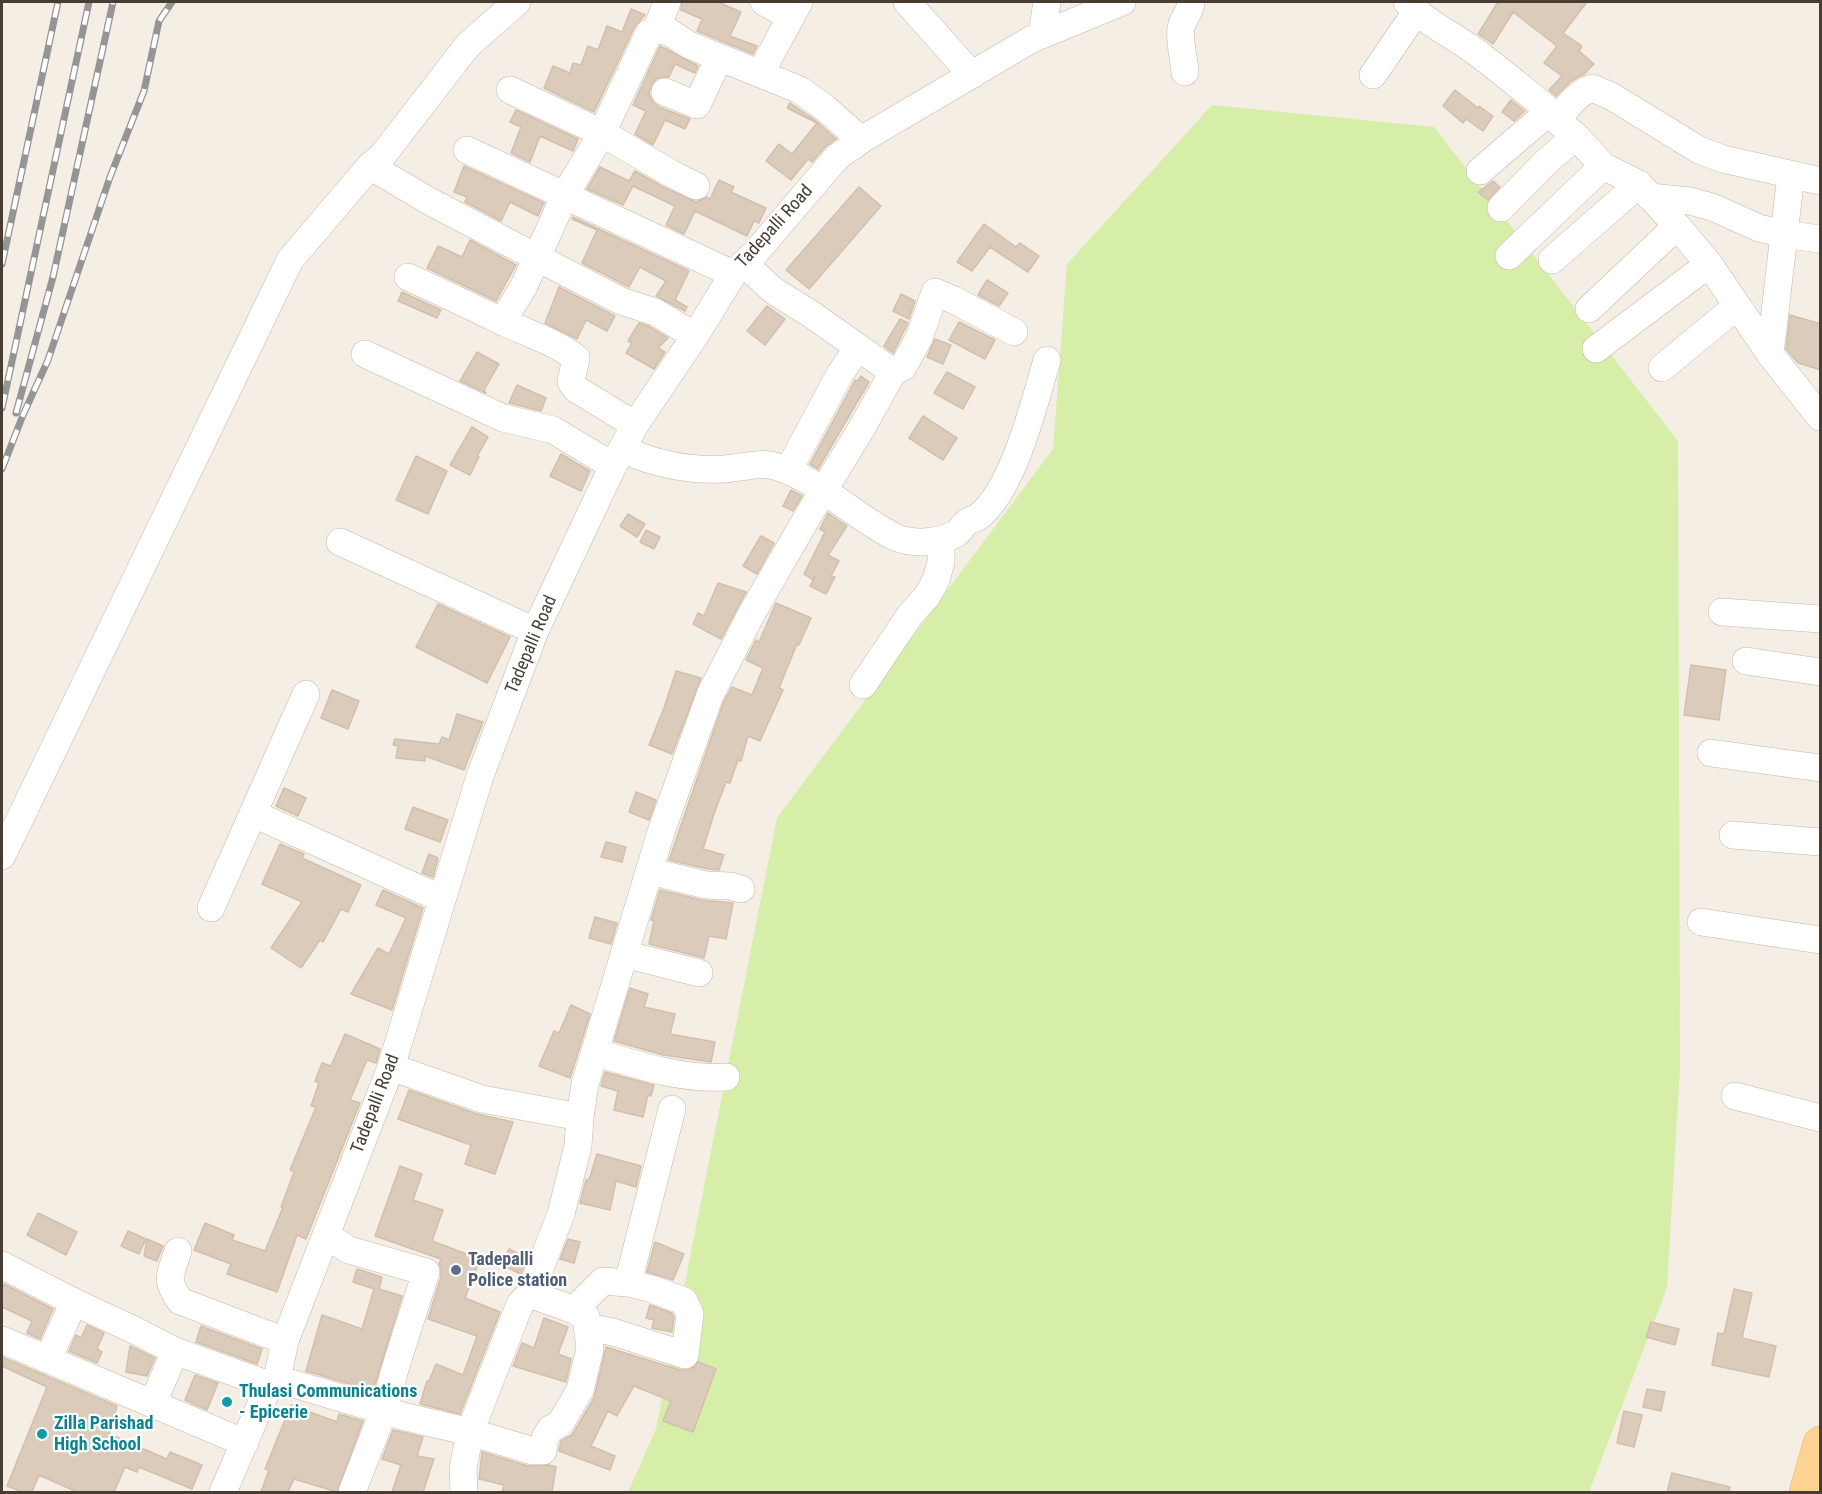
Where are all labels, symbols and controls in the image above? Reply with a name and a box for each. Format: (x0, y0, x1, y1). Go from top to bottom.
street label: Tadepalli Road (732, 181, 818, 273)
street label: Tadepalli Road (502, 593, 562, 697)
street label: Tadepalli Road (347, 1051, 405, 1157)
place label: Tadepalli Police station (468, 1249, 567, 1292)
marker: Tadepalli Police station (449, 1263, 463, 1277)
place label: Thulasi Communications - Epicerie (239, 1381, 417, 1424)
marker: Thulasi Communications - Epicerie (220, 1395, 234, 1409)
place label: Zilla Parishad High School (54, 1413, 153, 1456)
marker: Zilla Parishad High School (35, 1427, 49, 1441)

